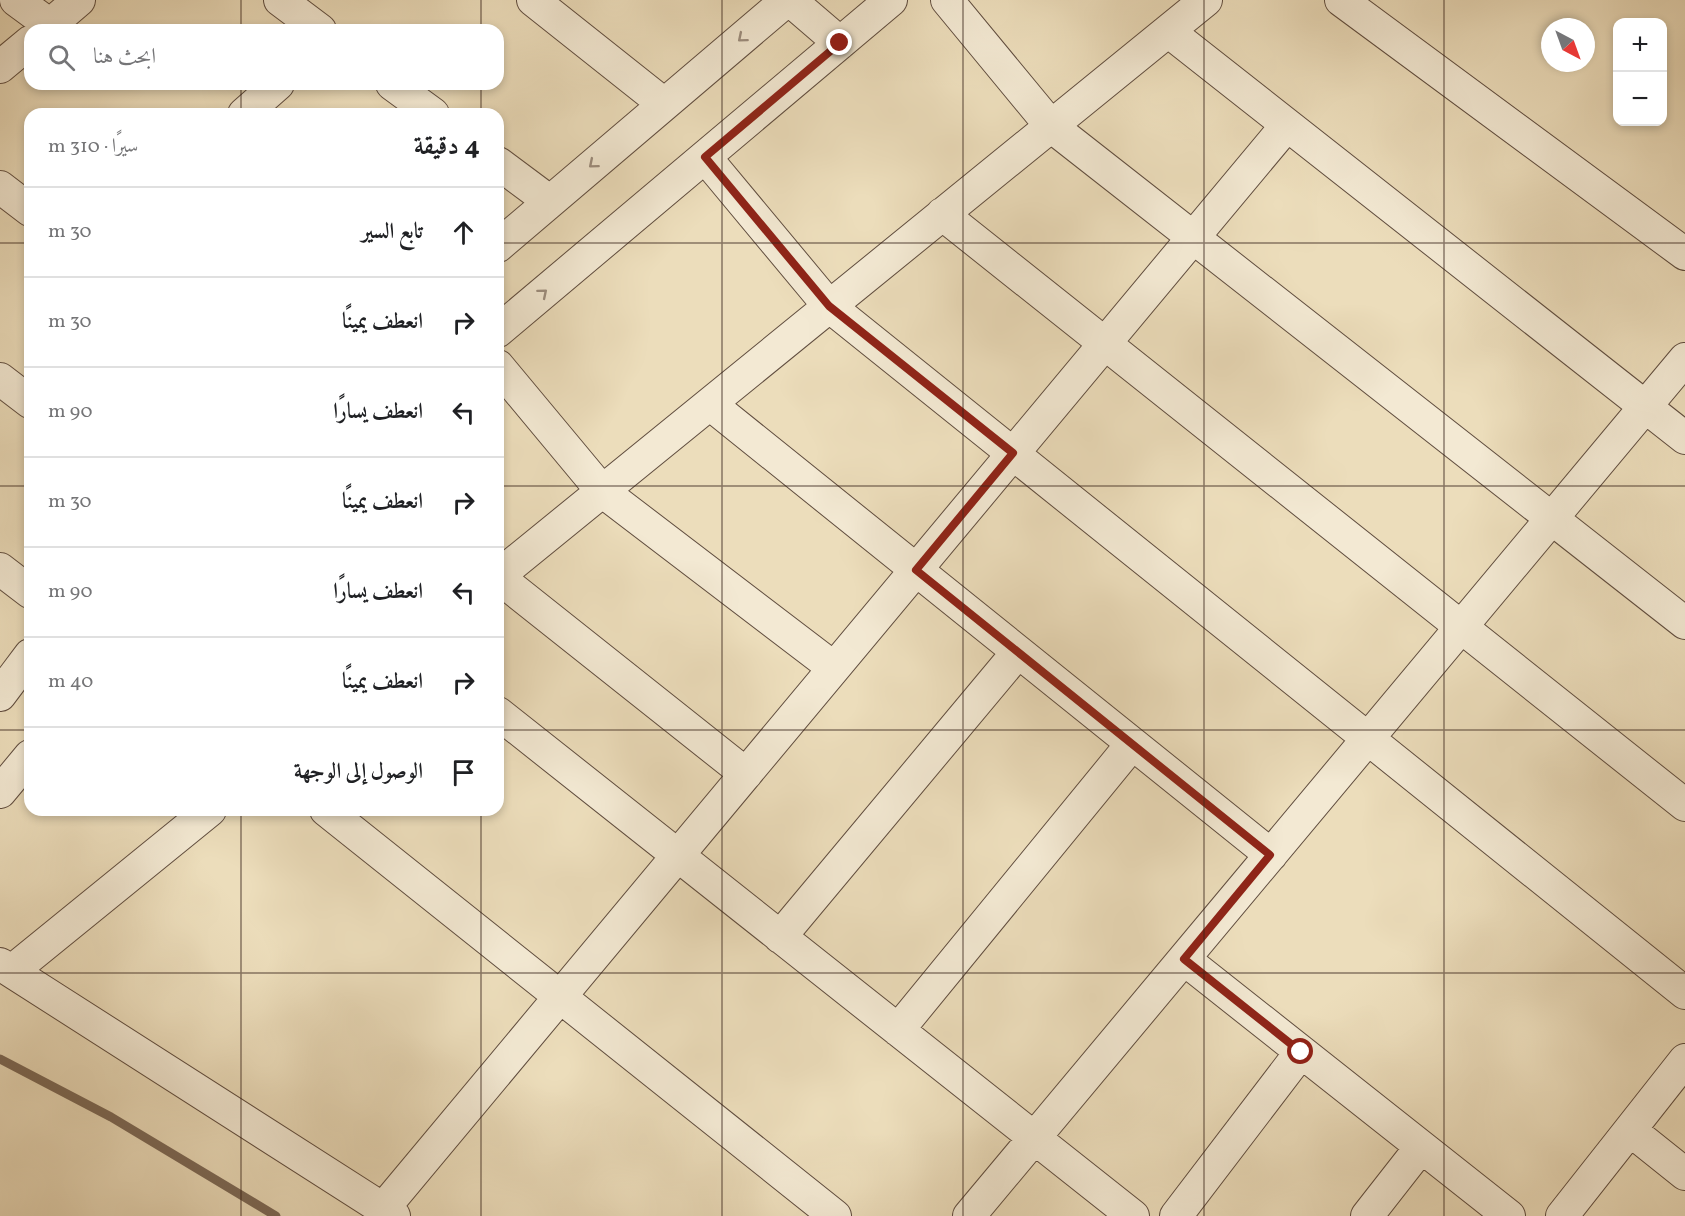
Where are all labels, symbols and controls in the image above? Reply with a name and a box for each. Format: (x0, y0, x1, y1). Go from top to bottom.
north arrow (1541, 18, 1595, 72)
map controls (1613, 18, 1667, 126)
button: + (1613, 18, 1667, 72)
search box (24, 24, 504, 90)
route end (826, 29, 852, 55)
one-way arrow (738, 31, 749, 42)
icon: search (45, 41, 78, 74)
text: ابحث هنا (93, 42, 156, 73)
button: − (1613, 72, 1667, 126)
text: 4 دقيقة (414, 129, 480, 165)
text: سيرًا · 310 m (48, 133, 138, 161)
one-way arrow (589, 157, 600, 168)
icon: ahead (447, 216, 480, 249)
text: تابع السير (361, 217, 423, 248)
text: 30 m (48, 218, 92, 246)
one-way arrow (536, 290, 547, 301)
icon: right (447, 306, 480, 339)
text: انعطف يمينًا (342, 307, 423, 338)
text: 30 m (48, 308, 92, 336)
icon: left (447, 396, 480, 429)
text: انعطف يسارًا (333, 397, 423, 428)
text: 90 m (48, 398, 93, 426)
icon: right (447, 486, 480, 519)
text: انعطف يمينًا (342, 487, 423, 518)
text: 30 m (48, 488, 92, 516)
icon: left (447, 576, 480, 609)
text: انعطف يسارًا (333, 577, 423, 608)
text: 90 m (48, 578, 93, 606)
icon: right (447, 666, 480, 699)
text: انعطف يمينًا (342, 667, 423, 698)
text: 40 m (48, 668, 93, 696)
icon: arrive (447, 756, 480, 789)
text: الوصول إلى الوجهة (294, 757, 423, 788)
route start (1287, 1038, 1313, 1064)

